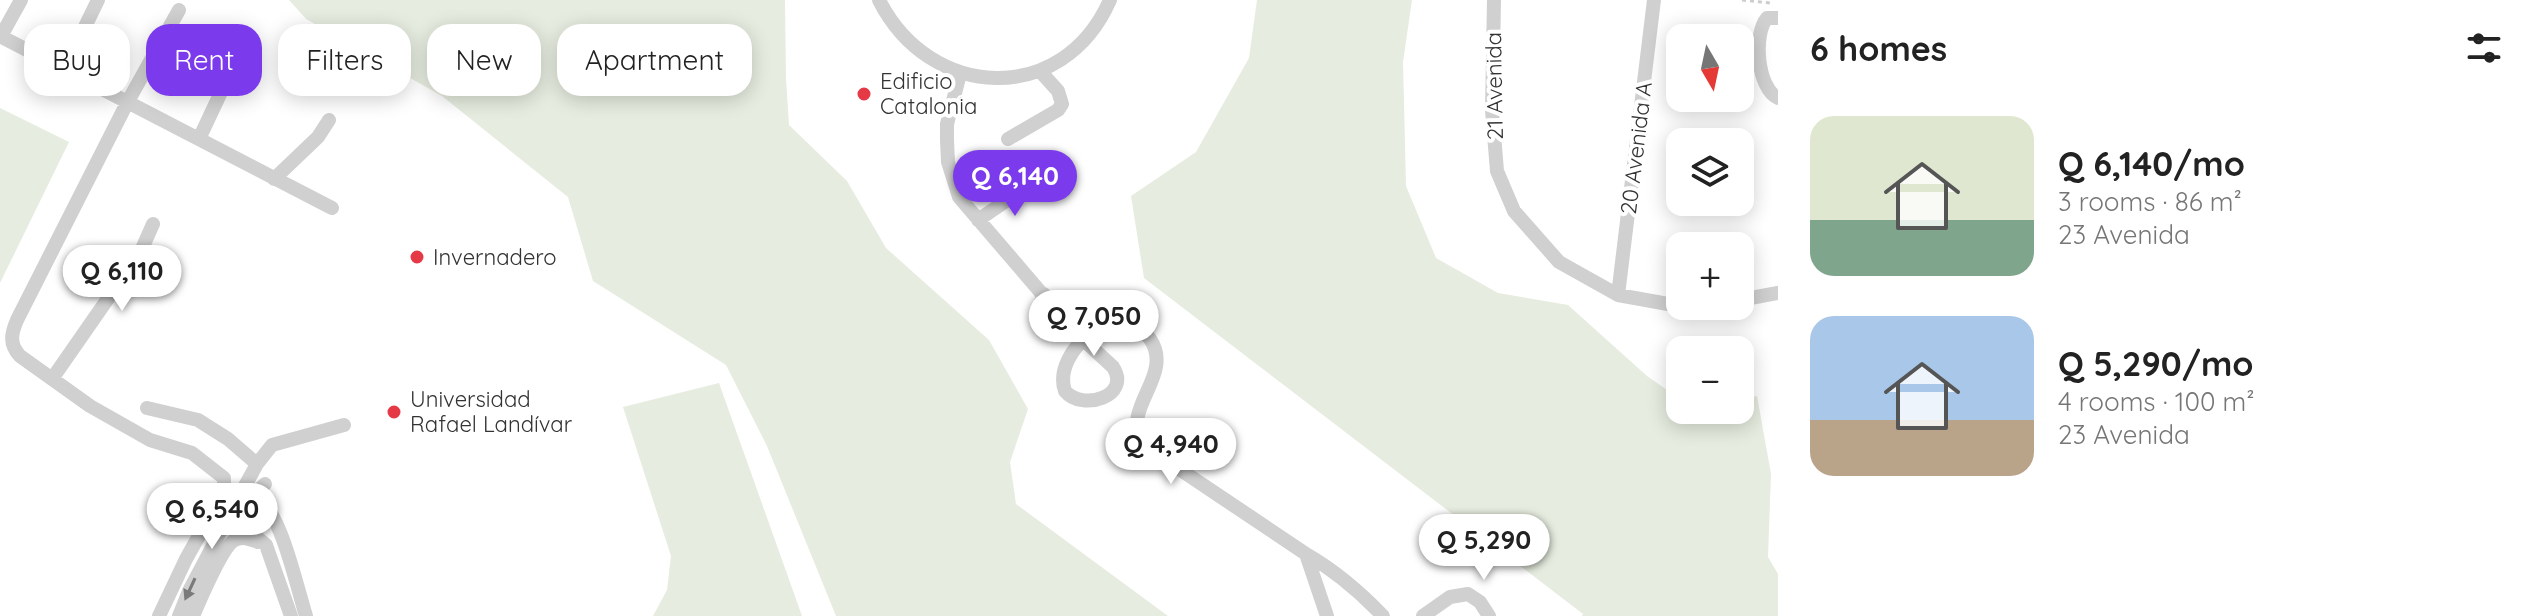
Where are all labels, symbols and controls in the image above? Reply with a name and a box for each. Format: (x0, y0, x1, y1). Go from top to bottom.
chip: Buy (24, 24, 130, 96)
chip: Rent (146, 24, 262, 96)
chip: Filters (278, 24, 411, 96)
chip: New (427, 24, 541, 96)
chip: Apartment (557, 24, 752, 96)
north arrow (1666, 24, 1754, 112)
map controls (1666, 24, 1754, 424)
icon: filters (2462, 26, 2506, 70)
text: 6 homes (1810, 27, 1947, 70)
street label: 21 Avenida (1479, 32, 1509, 140)
place label: Edificio Catalonia (880, 67, 977, 120)
street label: 20 Avenida A (1614, 80, 1658, 216)
marker: Edificio Catalonia (855, 85, 873, 103)
button: layers (1666, 128, 1754, 216)
text: Q 6,140/mo (2058, 142, 2245, 185)
icon: home (1874, 148, 1970, 244)
pin: Q 6,140 (941, 150, 1089, 218)
text: Q 6,140 (971, 159, 1059, 192)
text: 3 rooms · 86 m² (2058, 185, 2242, 218)
text: 23 Avenida (2058, 218, 2190, 251)
button: + (1666, 232, 1754, 320)
place label: Invernadero (433, 243, 557, 271)
pin: Q 6,110 (48, 245, 196, 313)
marker: Invernadero (408, 248, 426, 266)
text: Q 6,110 (81, 254, 163, 287)
pin: Q 7,050 (1020, 290, 1168, 358)
text: Q 7,050 (1047, 299, 1141, 332)
button: − (1666, 336, 1754, 424)
text: Q 5,290/mo (2058, 342, 2254, 385)
icon: home (1874, 348, 1970, 444)
place label: Universidad Rafael Landívar (410, 385, 573, 438)
text: 4 rooms · 100 m² (2058, 385, 2254, 418)
marker: Universidad Rafael Landívar (385, 403, 403, 421)
pin: Q 4,940 (1097, 418, 1245, 486)
text: 23 Avenida (2058, 418, 2190, 451)
text: Q 4,940 (1123, 427, 1219, 460)
pin: Q 6,540 (138, 483, 286, 551)
text: Q 6,540 (165, 492, 259, 525)
pin: Q 5,290 (1410, 514, 1558, 582)
text: Q 5,290 (1437, 523, 1531, 556)
one-way arrow (183, 578, 197, 601)

